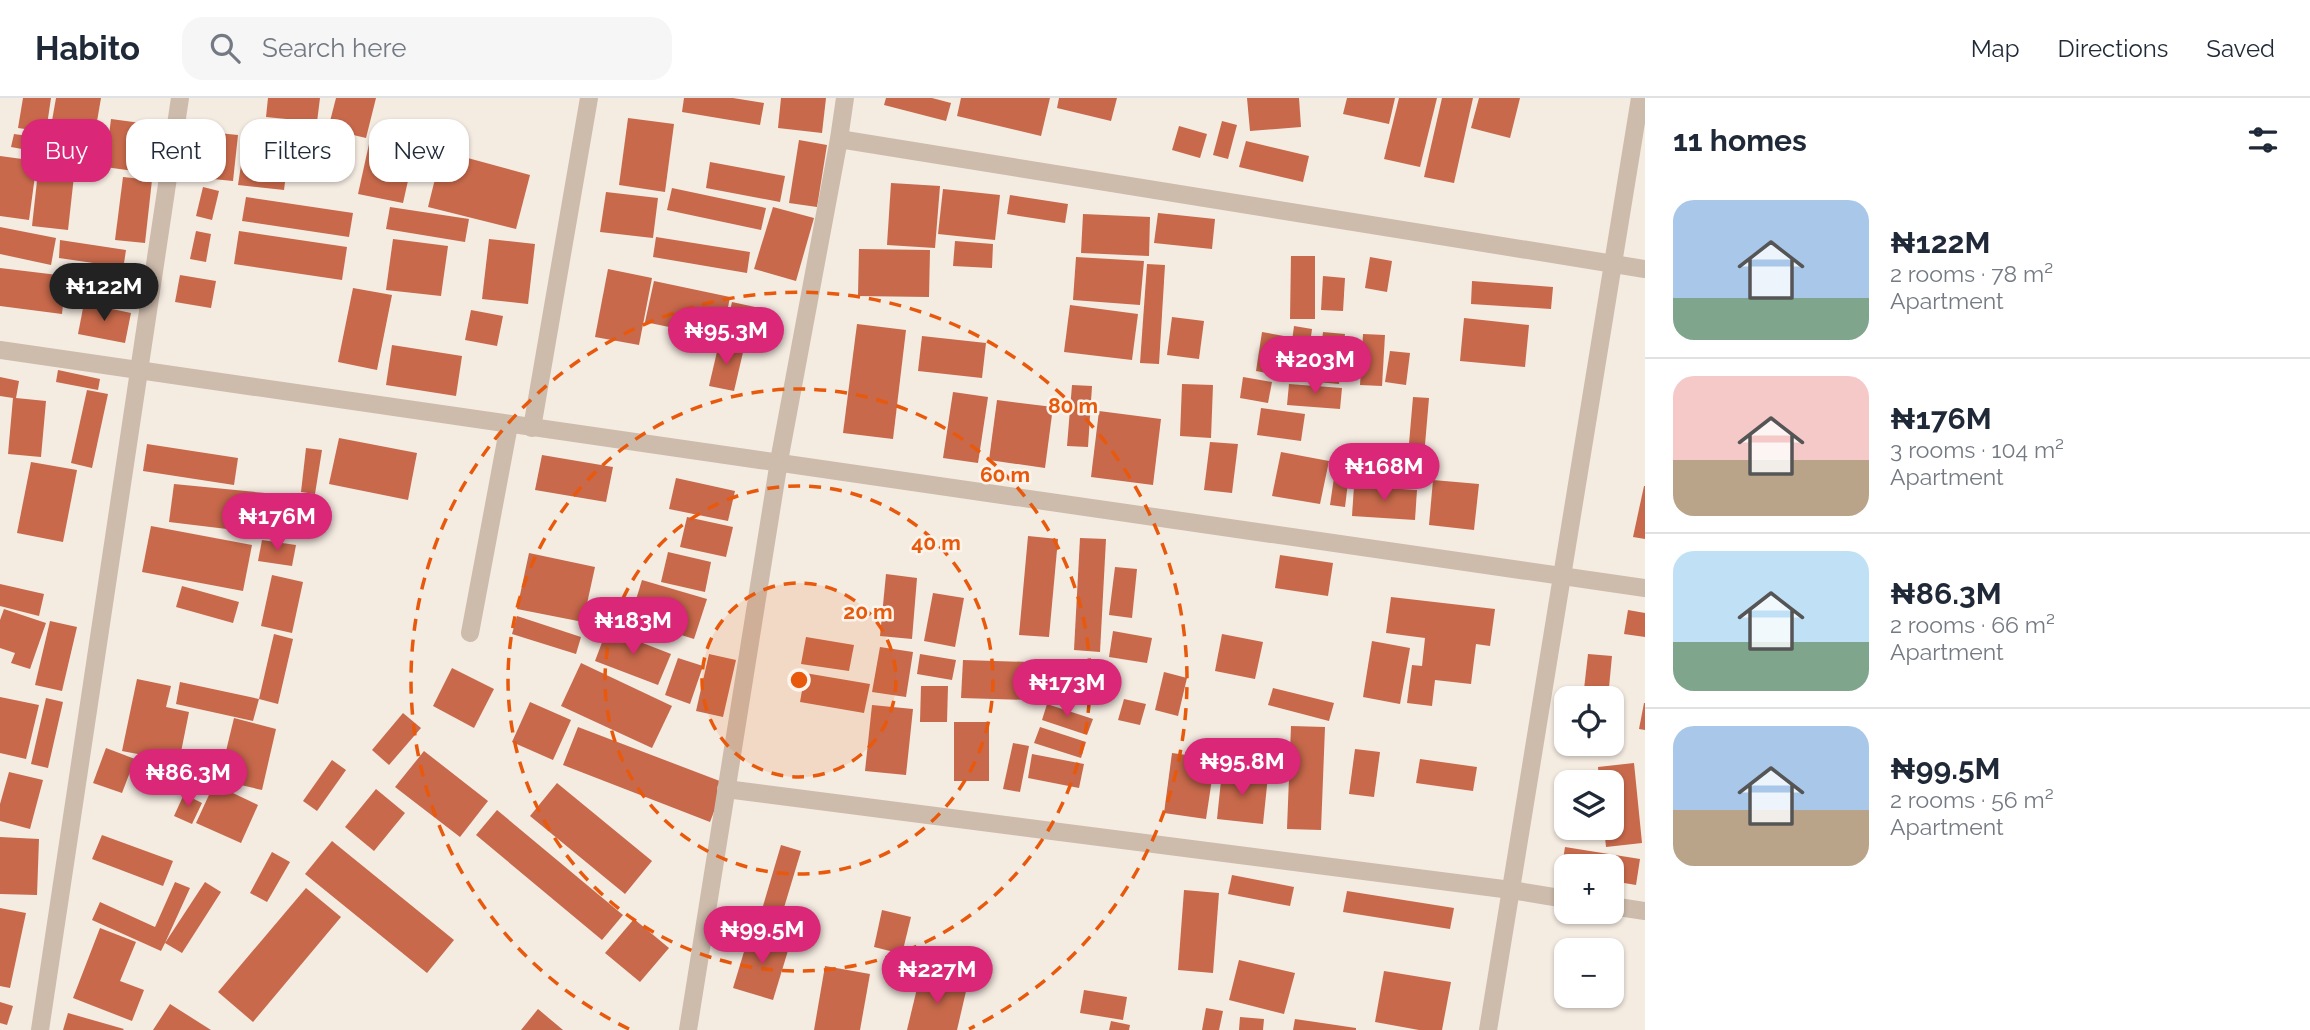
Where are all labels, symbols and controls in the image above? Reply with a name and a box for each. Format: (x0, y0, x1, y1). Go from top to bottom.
search box (182, 17, 672, 80)
text: Habito (35, 29, 140, 68)
icon: search (206, 29, 244, 67)
text: Search here (262, 33, 406, 63)
text: Map (1971, 34, 2020, 63)
text: Directions (2058, 34, 2168, 63)
text: Saved (2206, 34, 2275, 63)
chip: Buy (21, 119, 112, 182)
chip: Rent (126, 119, 226, 182)
chip: Filters (240, 119, 355, 182)
chip: New (369, 119, 469, 182)
icon: filters (2244, 121, 2282, 159)
text: 11 homes (1673, 123, 1807, 158)
text: ₦122M (1890, 225, 1990, 260)
icon: home (1729, 228, 1813, 312)
text: 2 rooms · 78 m² (1890, 260, 2053, 287)
pin: ₦122M (55, 264, 153, 323)
text: ₦122M (65, 272, 143, 299)
text: Apartment (1890, 287, 2004, 314)
pin: ₦95.3M (669, 308, 783, 367)
text: ₦95.3M (684, 316, 768, 343)
pin: ₦203M (1266, 336, 1364, 396)
text: ₦203M (1275, 345, 1355, 372)
text: 80 m (1048, 393, 1098, 418)
text: ₦176M (1890, 401, 1992, 436)
icon: home (1729, 404, 1813, 488)
text: 3 rooms · 104 m² (1890, 436, 2064, 463)
pin: ₦168M (1335, 444, 1433, 503)
text: ₦168M (1345, 452, 1423, 479)
text: 60 m (980, 462, 1030, 487)
text: Apartment (1890, 463, 2004, 490)
pin: ₦176M (228, 494, 326, 553)
text: ₦176M (238, 502, 316, 529)
text: 40 m (911, 530, 961, 555)
text: ₦86.3M (1890, 576, 2002, 611)
icon: home (1729, 579, 1813, 663)
pin: ₦183M (584, 598, 682, 657)
text: 20 m (843, 599, 893, 624)
text: ₦183M (594, 606, 672, 633)
text: 2 rooms · 66 m² (1890, 611, 2055, 638)
text: Apartment (1890, 638, 2004, 665)
pin: ₦173M (1018, 660, 1116, 719)
centre of rings (787, 668, 811, 692)
text: ₦173M (1029, 668, 1105, 695)
map controls (1554, 686, 1624, 1008)
button: locate (1554, 686, 1624, 756)
pin: ₦95.8M (1185, 738, 1299, 798)
text: ₦95.8M (1199, 747, 1285, 774)
pin: ₦86.3M (131, 750, 245, 809)
text: ₦99.5M (1890, 751, 2001, 786)
icon: home (1729, 754, 1813, 838)
text: ₦86.3M (145, 758, 231, 785)
button: layers (1554, 770, 1624, 840)
text: 2 rooms · 56 m² (1890, 786, 2054, 813)
text: Apartment (1890, 813, 2004, 840)
button: + (1554, 854, 1624, 924)
pin: ₦99.5M (705, 906, 819, 966)
text: ₦99.5M (720, 915, 804, 942)
button: − (1554, 938, 1624, 1008)
pin: ₦227M (888, 946, 986, 1006)
text: ₦227M (898, 955, 976, 982)

